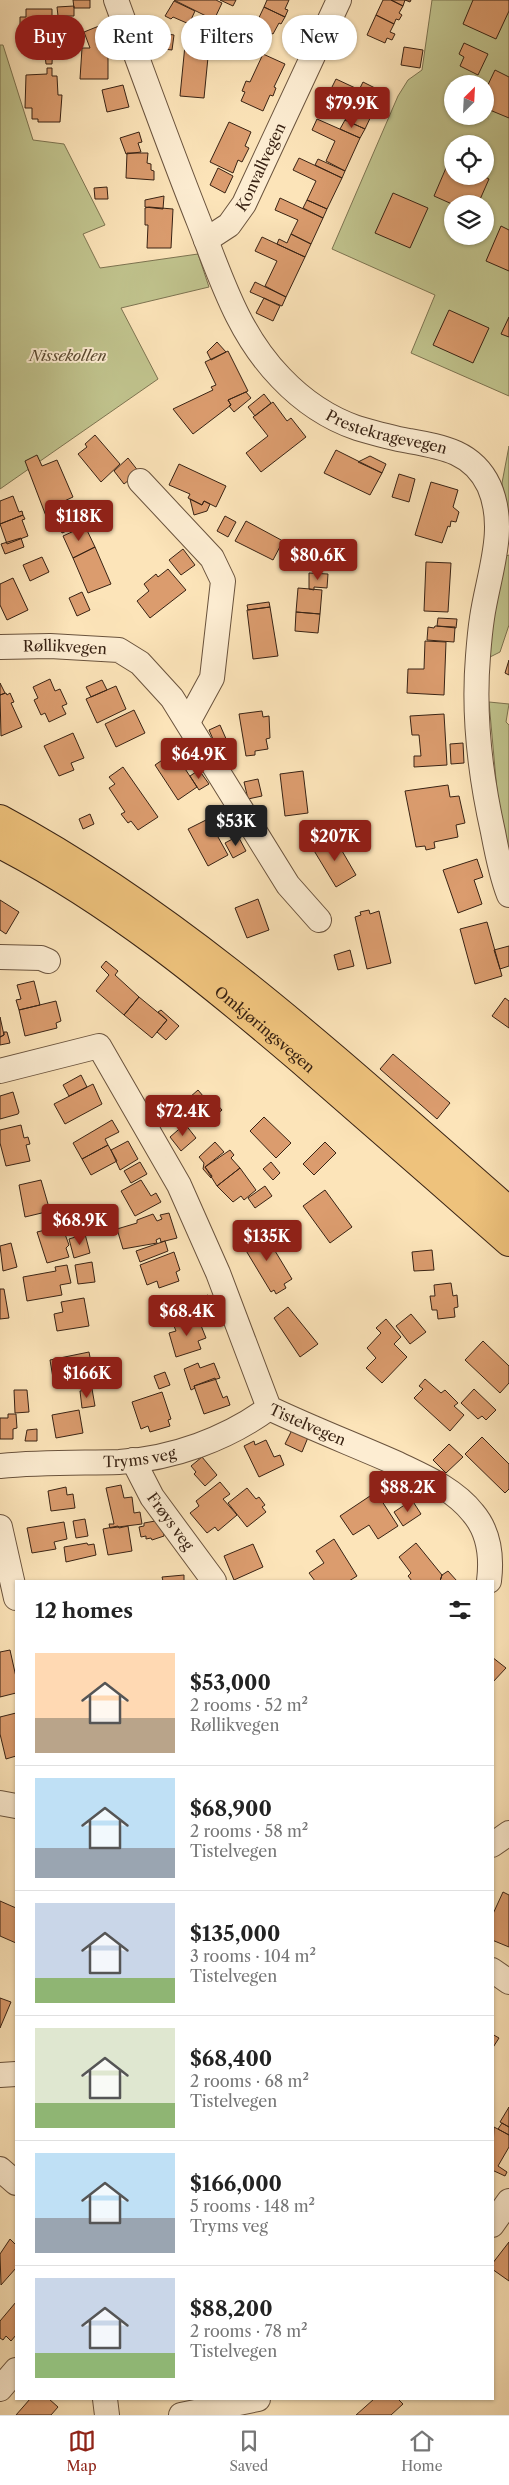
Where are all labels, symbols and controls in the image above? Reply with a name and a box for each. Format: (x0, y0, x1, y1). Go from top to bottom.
chip: Buy (15, 15, 85, 60)
chip: Rent (95, 15, 171, 60)
chip: Filters (181, 15, 272, 60)
chip: New (282, 15, 357, 60)
north arrow (444, 75, 494, 125)
map controls (444, 75, 494, 245)
pin: $79.9K (311, 86, 393, 129)
text: $79.9K (326, 93, 378, 113)
street label: Konvallvegen (232, 119, 290, 215)
button: locate (444, 135, 494, 185)
button: layers (444, 195, 494, 245)
park label: Nissekollen (28, 346, 107, 365)
street label: Prestekragevegen (323, 406, 450, 458)
pin: $118K (44, 500, 114, 542)
text: $118K (56, 506, 102, 526)
pin: $80.6K (277, 538, 359, 581)
text: $80.6K (290, 545, 346, 565)
street label: Røllikvegen (23, 636, 108, 658)
pin: $64.9K (158, 738, 240, 780)
text: $64.9K (172, 744, 226, 764)
pin: $53K (206, 804, 266, 847)
text: $53K (216, 811, 256, 831)
pin: $207K (300, 820, 370, 862)
text: $207K (310, 826, 360, 846)
street label: Omkjøringsvegen (211, 982, 320, 1077)
pin: $72.4K (142, 1094, 224, 1137)
text: $72.4K (156, 1101, 210, 1121)
pin: $68.9K (39, 1204, 121, 1246)
text: $68.9K (53, 1210, 107, 1230)
pin: $135K (232, 1220, 302, 1262)
text: $135K (244, 1226, 290, 1246)
pin: $68.4K (146, 1294, 228, 1337)
text: $68.4K (159, 1301, 215, 1321)
pin: $166K (52, 1356, 122, 1399)
text: $166K (63, 1363, 111, 1383)
street label: Tistelvegen (266, 1399, 349, 1450)
street label: Tryms veg (103, 1443, 178, 1471)
pin: $88.2K (367, 1470, 449, 1513)
text: $88.2K (380, 1477, 436, 1497)
street label: Frøys veg (143, 1489, 198, 1554)
icon: filters (446, 1596, 474, 1624)
text: 12 homes (35, 1598, 133, 1623)
text: $53,000 (190, 1670, 271, 1695)
icon: home (75, 1673, 135, 1733)
text: 2 rooms · 52 m² (190, 1695, 308, 1715)
text: Røllikvegen (190, 1715, 279, 1735)
text: $68,900 (190, 1796, 272, 1821)
icon: home (75, 1798, 135, 1858)
text: 2 rooms · 58 m² (190, 1821, 308, 1841)
text: Tistelvegen (190, 1841, 277, 1861)
text: $135,000 (190, 1921, 280, 1946)
icon: home (75, 1923, 135, 1983)
text: 3 rooms · 104 m² (190, 1946, 316, 1966)
text: Tistelvegen (190, 1966, 277, 1986)
text: $68,400 (190, 2046, 272, 2071)
icon: home (75, 2048, 135, 2108)
text: 2 rooms · 68 m² (190, 2071, 309, 2091)
text: Tistelvegen (190, 2091, 277, 2111)
text: $166,000 (190, 2171, 282, 2196)
icon: home (75, 2173, 135, 2233)
text: 5 rooms · 148 m² (190, 2196, 315, 2216)
text: Tryms veg (190, 2216, 268, 2236)
text: $88,200 (190, 2296, 273, 2321)
icon: home (75, 2298, 135, 2358)
text: 2 rooms · 78 m² (190, 2321, 308, 2341)
text: Tistelvegen (190, 2341, 277, 2361)
tab: Map (66, 2427, 97, 2475)
tab: Saved (230, 2427, 268, 2475)
tab: Home (401, 2427, 442, 2475)

